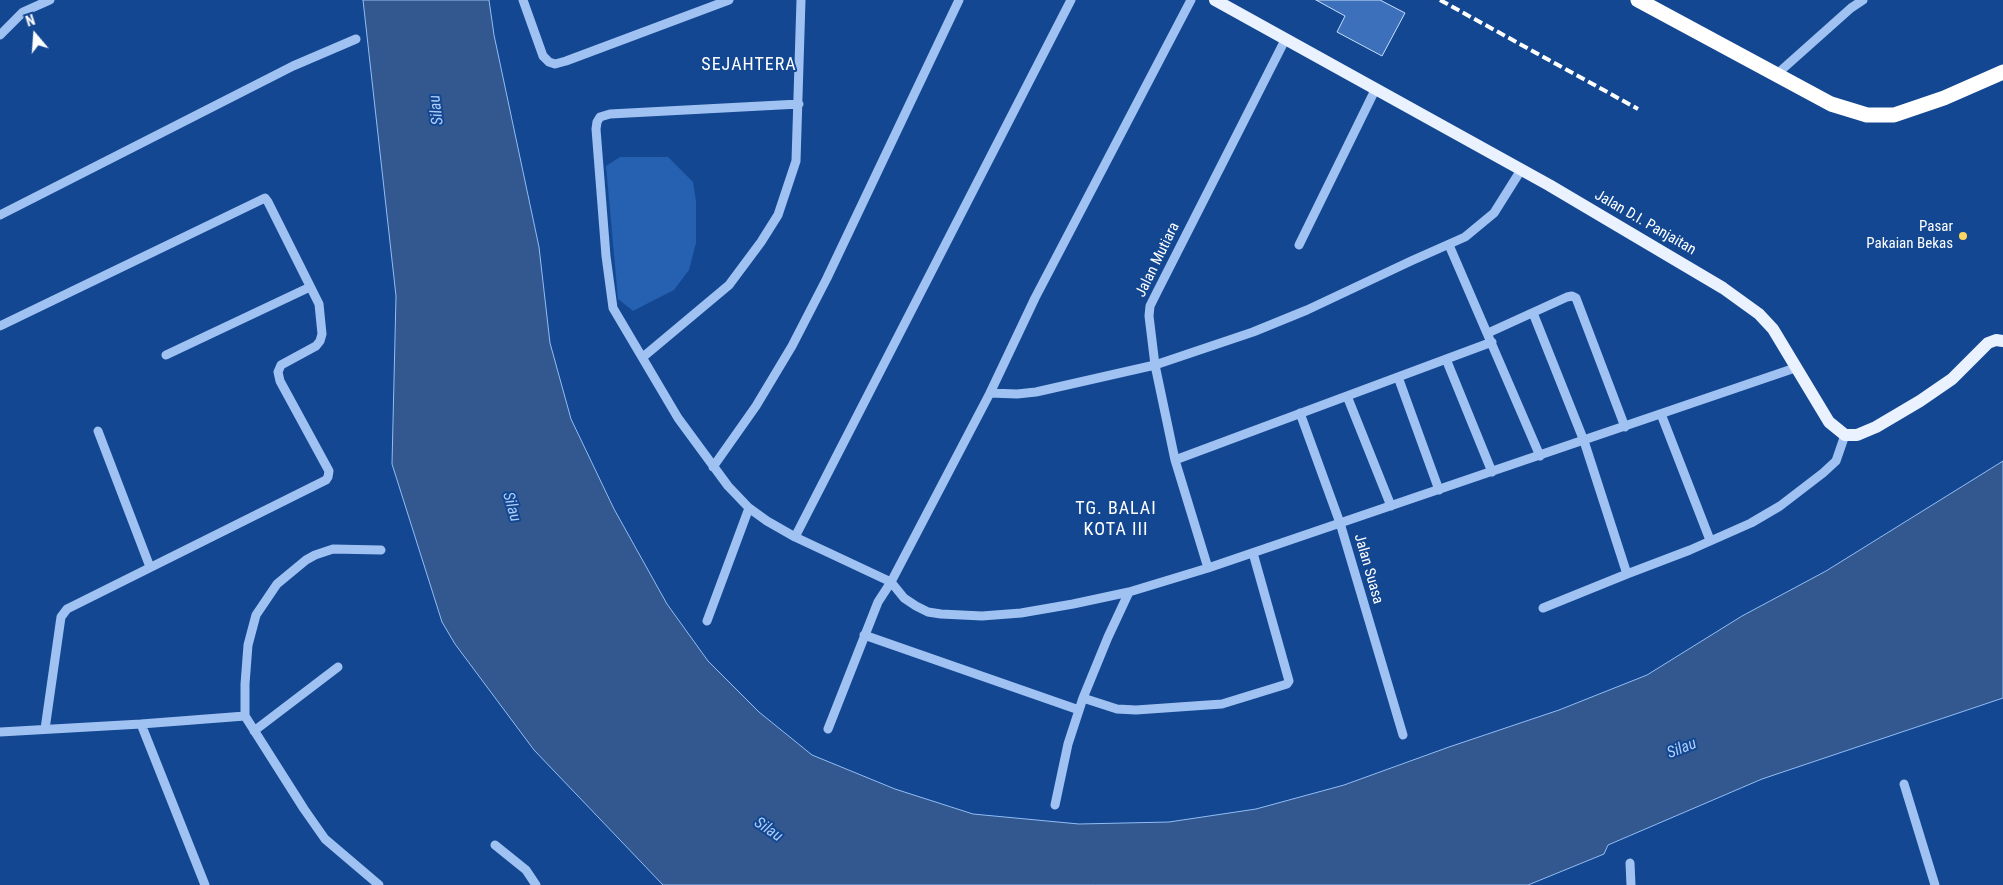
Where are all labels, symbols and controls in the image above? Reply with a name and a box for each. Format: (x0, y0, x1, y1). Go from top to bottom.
north arrow (10, 10, 60, 60)
text: N (24, 12, 37, 30)
district label: SEJAHTERA (700, 54, 798, 76)
water label: Silau (426, 94, 448, 126)
street label: Jalan D.I. Panjaitan (1591, 187, 1699, 259)
place label: Pasar Pakaian Bekas (1866, 218, 1953, 253)
street label: Jalan Mutiara (1132, 220, 1184, 300)
marker: Pasar Pakaian Bekas (1957, 230, 1969, 242)
water label: Silau (498, 490, 524, 524)
district label: TG. BALAI KOTA III (1074, 498, 1158, 540)
street label: Jalan Suasa (1349, 532, 1387, 606)
water label: Silau (1664, 734, 1700, 764)
water label: Silau (750, 814, 786, 846)

